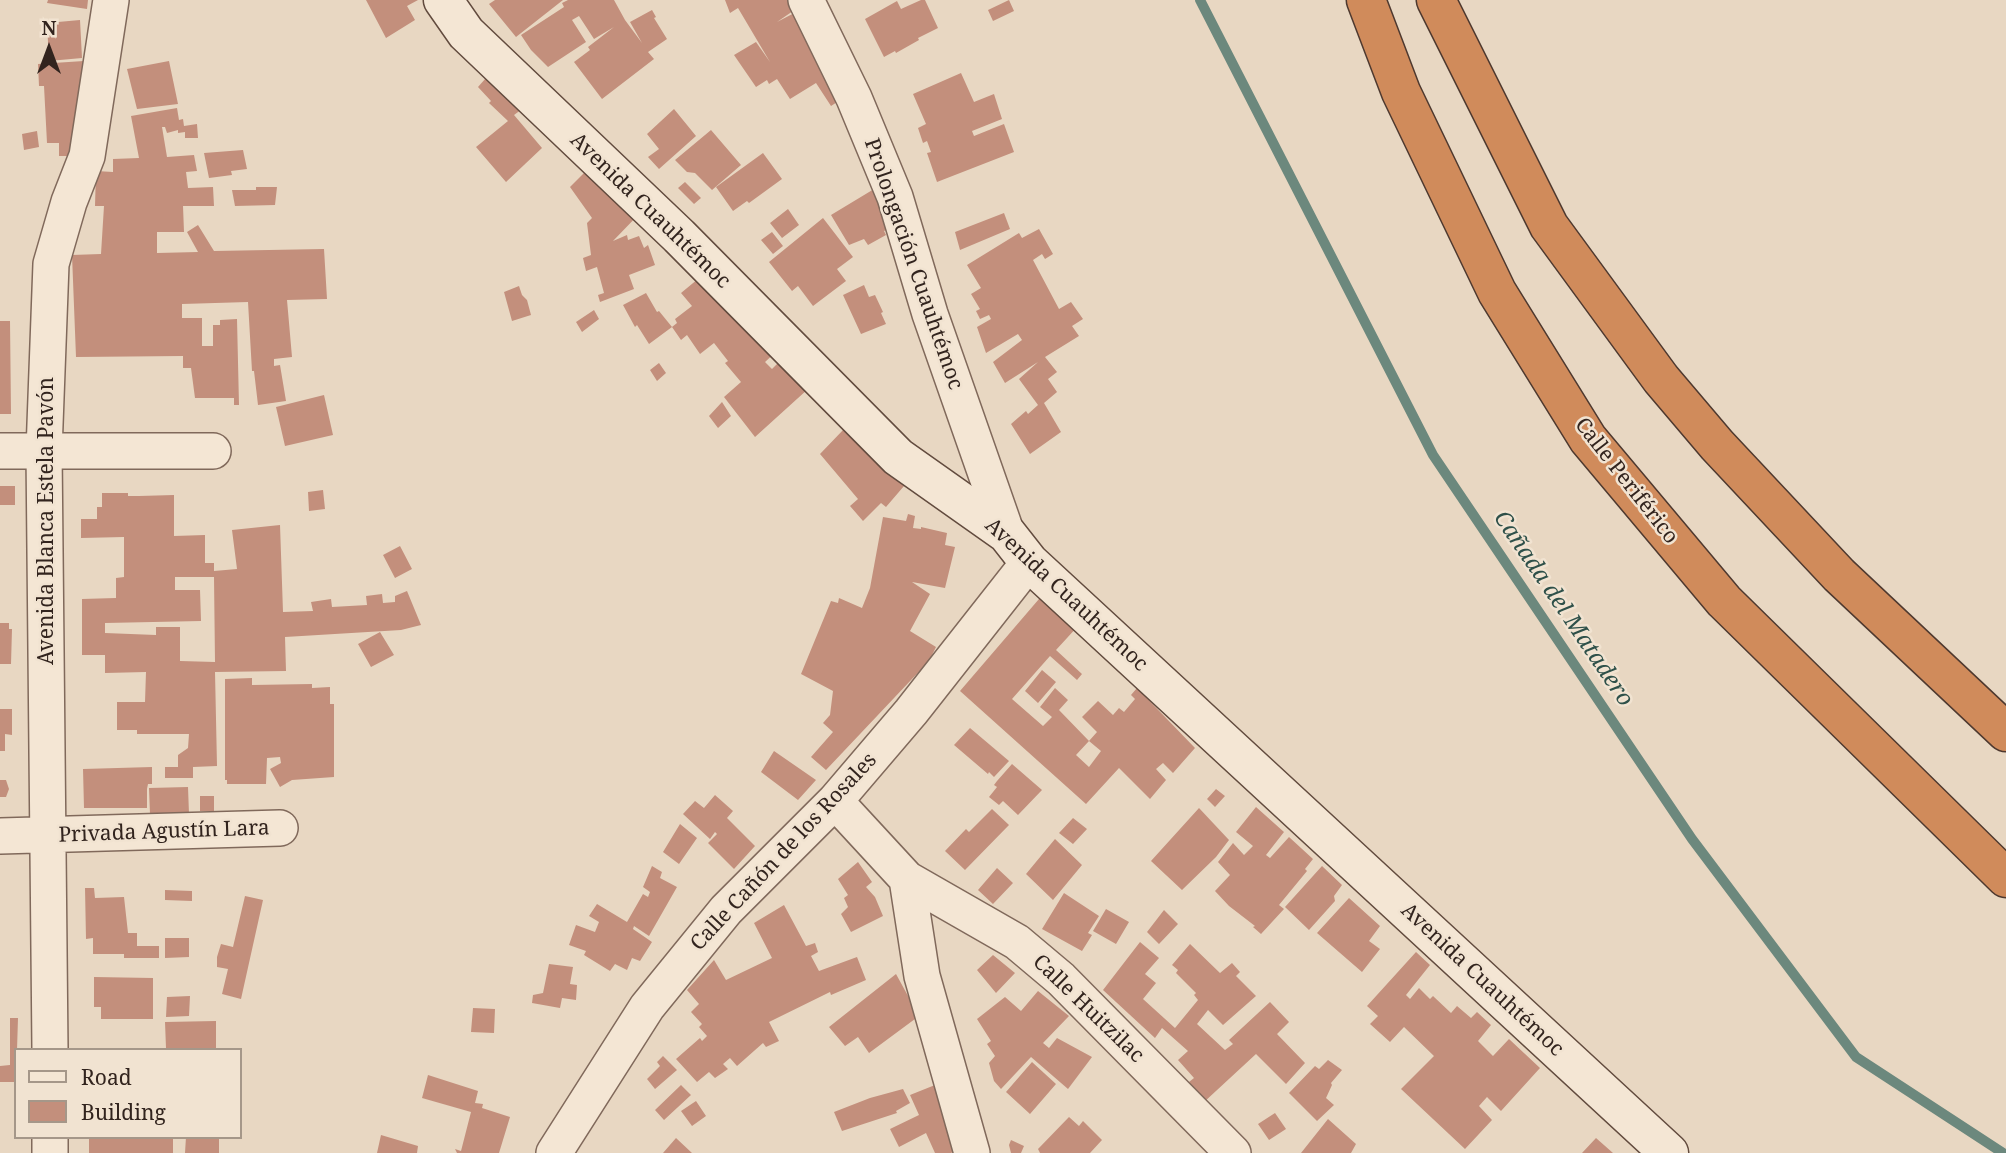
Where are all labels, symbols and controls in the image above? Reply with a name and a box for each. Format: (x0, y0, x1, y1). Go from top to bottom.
north arrow (14, 14, 84, 84)
text: N (42, 15, 56, 41)
street label: Avenida Cuauhtémoc (565, 128, 735, 294)
street label: Prolongación Cuauhtémoc (858, 135, 968, 393)
street label: Avenida Blanca Estela Pavón (34, 377, 60, 665)
street label: Calle Periférico (1569, 413, 1683, 549)
water label: Cañada del Matadero (1487, 506, 1639, 712)
street label: Avenida Cuauhtémoc (980, 513, 1152, 677)
street label: Calle Cañón de los Rosales (686, 748, 882, 956)
street label: Privada Agustín Lara (58, 816, 270, 848)
street label: Avenida Cuauhtémoc (1396, 898, 1568, 1062)
street label: Calle Huitzilac (1027, 950, 1149, 1068)
legend (14, 1048, 242, 1139)
text: Road (81, 1063, 132, 1091)
text: Building (81, 1098, 166, 1126)

